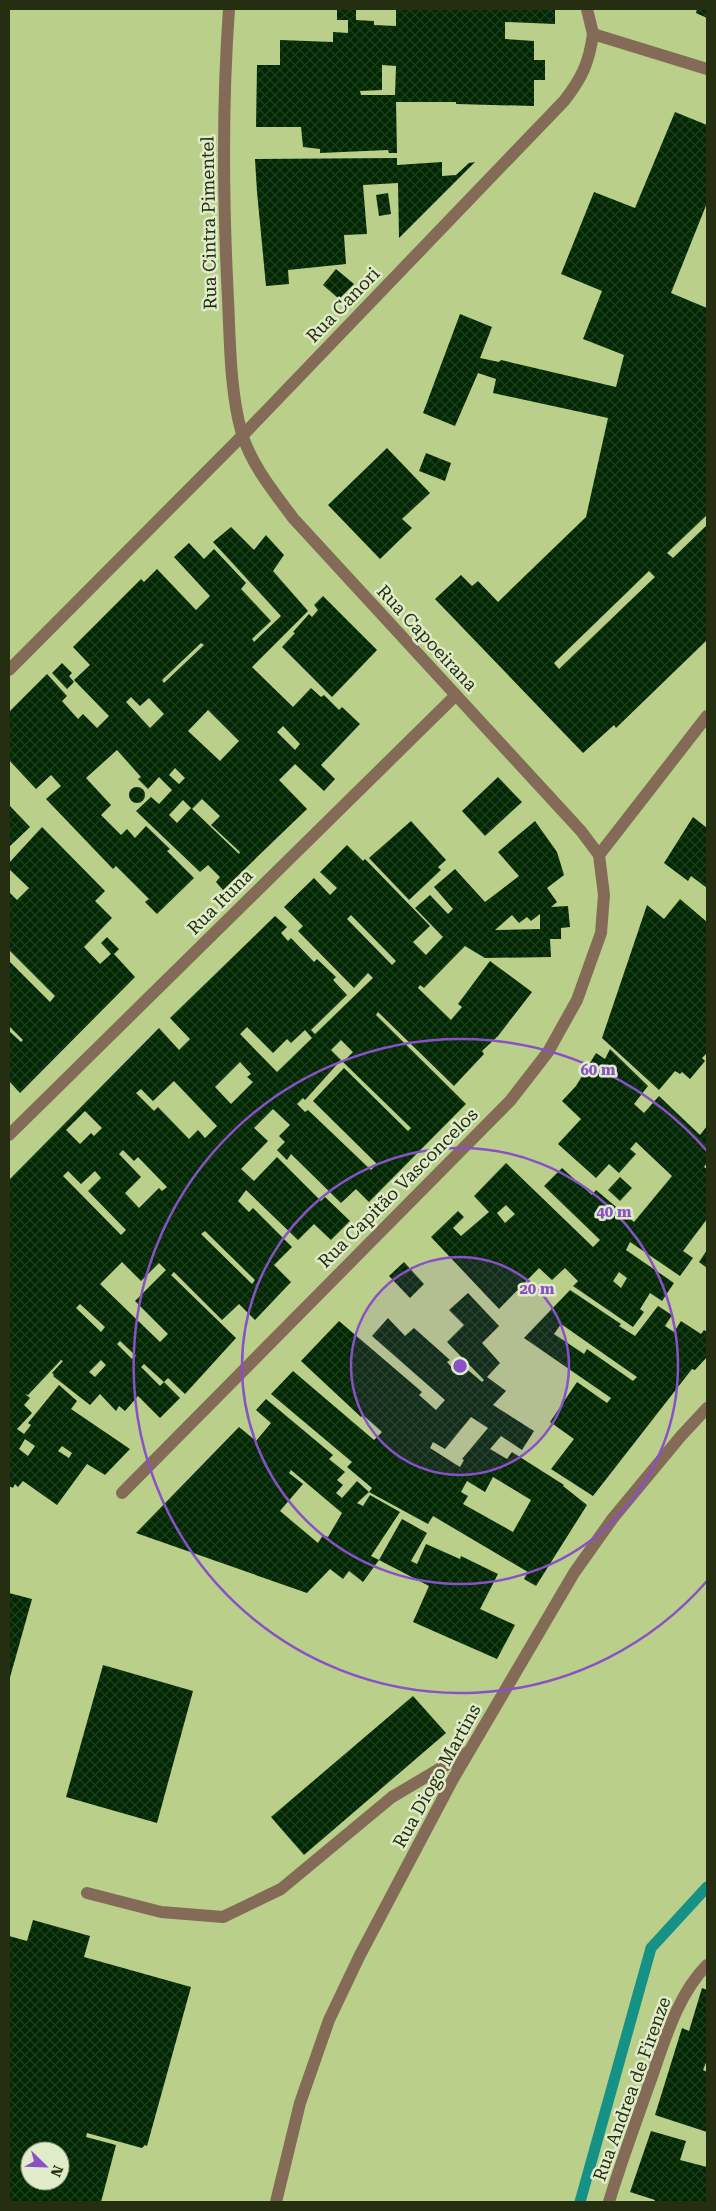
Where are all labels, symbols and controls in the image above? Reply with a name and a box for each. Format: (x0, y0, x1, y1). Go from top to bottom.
street label: Rua Cintra Pimentel (196, 136, 221, 310)
street label: Rua Canori (302, 263, 384, 347)
street label: Rua Capoeirana (373, 580, 482, 695)
street label: Rua Ituna (183, 864, 257, 939)
text: 60 m (580, 1061, 616, 1079)
street label: Rua Capitão Vasconcelos (314, 1104, 482, 1272)
text: 40 m (596, 1203, 632, 1221)
text: 20 m (519, 1280, 555, 1298)
centre of rings (451, 1357, 469, 1375)
street label: Rua Diogo Martins (388, 1700, 485, 1851)
street label: Rua Andrea de Firenze (588, 1994, 675, 2184)
north arrow (20, 2141, 70, 2191)
text: N (47, 2163, 66, 2179)

